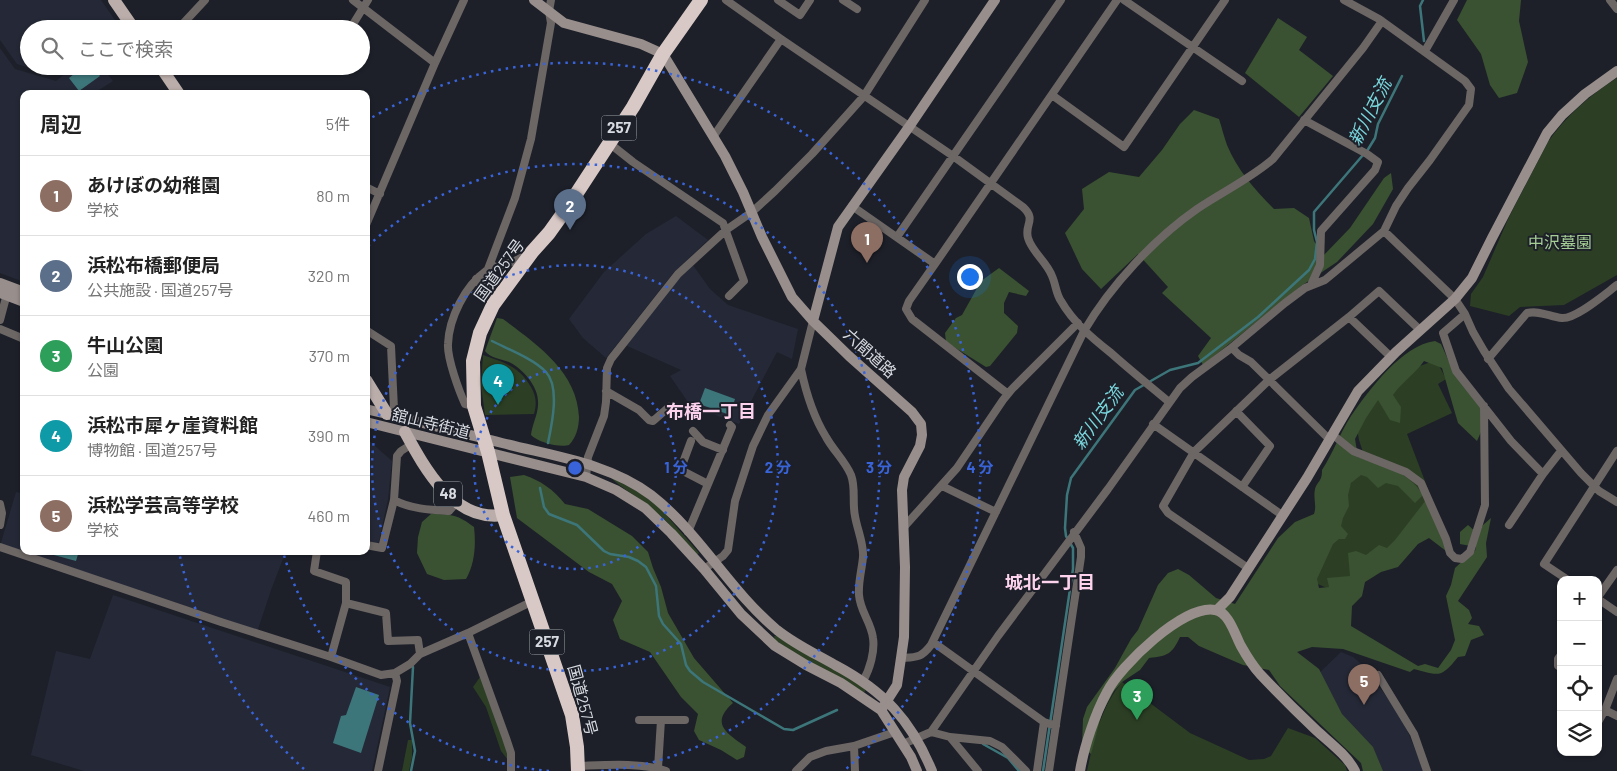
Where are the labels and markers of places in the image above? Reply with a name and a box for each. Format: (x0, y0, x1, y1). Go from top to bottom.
pin: 2 (554, 189, 586, 230)
pin: 1 (851, 222, 883, 263)
pin: 4 (482, 364, 514, 405)
centre of rings (566, 459, 584, 477)
pin: 5 (1348, 664, 1380, 705)
pin: 3 (1121, 679, 1153, 720)

